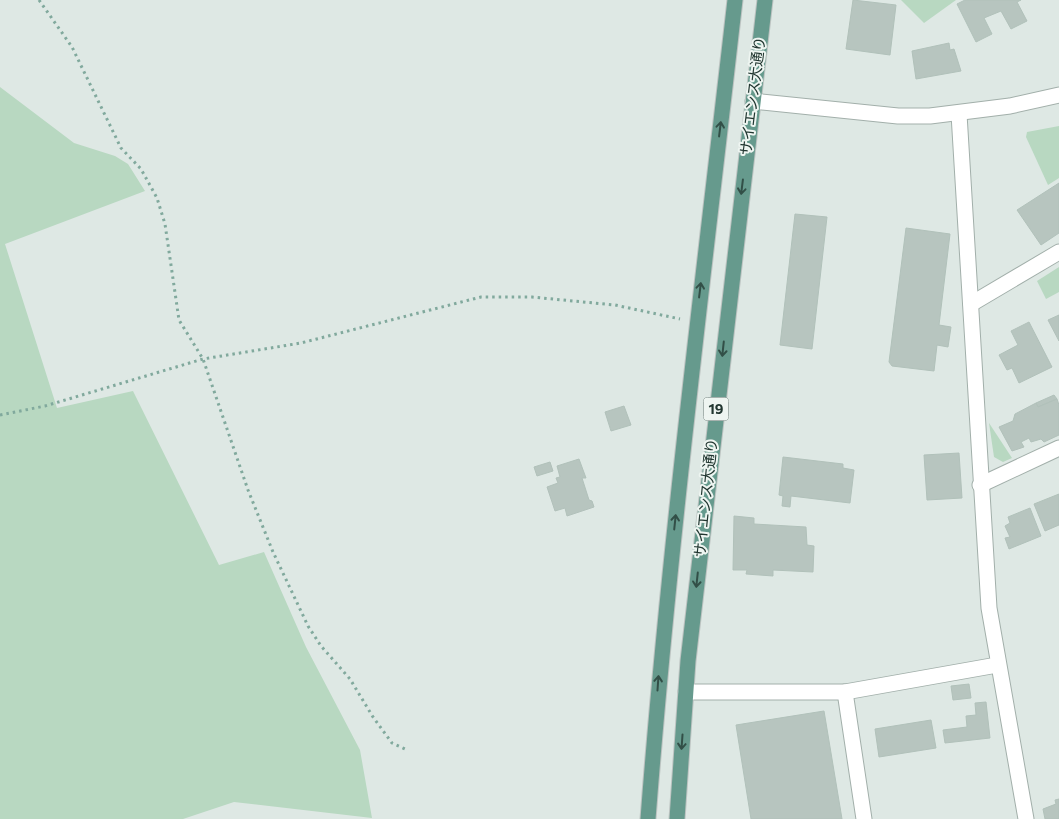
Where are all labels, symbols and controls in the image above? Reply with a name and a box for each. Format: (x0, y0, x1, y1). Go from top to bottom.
street label: サイエンス大通り (736, 35, 768, 156)
one-way arrow (715, 121, 725, 137)
one-way arrow (737, 179, 747, 195)
one-way arrow (695, 283, 705, 299)
one-way arrow (718, 340, 728, 356)
road number: 19 (704, 398, 728, 420)
street label: サイエンス大通り (690, 438, 720, 558)
one-way arrow (670, 514, 680, 530)
one-way arrow (692, 571, 702, 587)
one-way arrow (654, 675, 663, 691)
one-way arrow (678, 733, 687, 749)

